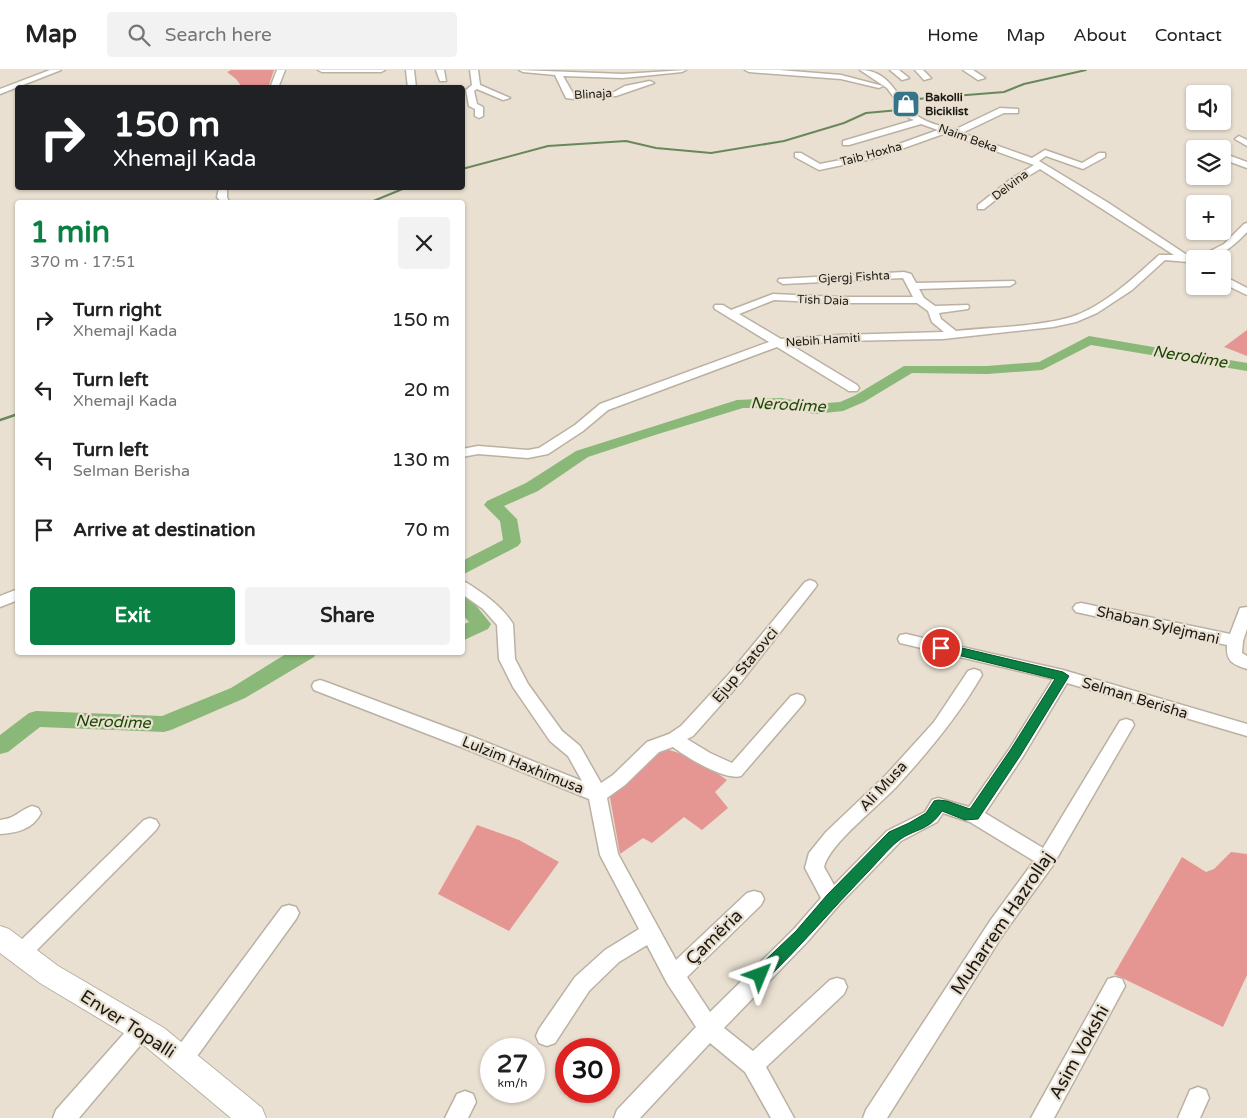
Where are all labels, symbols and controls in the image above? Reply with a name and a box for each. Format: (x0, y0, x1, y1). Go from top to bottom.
search box (107, 12, 457, 57)
text: Map (25, 20, 77, 49)
icon: search (125, 21, 153, 49)
text: Search here (165, 24, 272, 46)
text: Home (927, 24, 978, 46)
text: Map (1006, 24, 1045, 46)
text: About (1073, 24, 1127, 46)
text: Contact (1155, 24, 1222, 46)
map controls (1186, 85, 1231, 295)
button: sound (1186, 85, 1231, 130)
street label: Blinaja (574, 86, 612, 102)
shop icon: Bakolli Biciklist (891, 89, 921, 119)
place label: Bakolli Biciklist (925, 90, 969, 118)
text: 150 m (113, 104, 220, 146)
icon: right (30, 105, 95, 170)
street label: Naim Beka (937, 121, 999, 155)
street label: Taib Hoxha (839, 139, 903, 169)
button: layers (1186, 140, 1231, 185)
text: Xhemajl Kada (113, 146, 256, 172)
street label: Delvina (989, 167, 1031, 203)
button: + (1186, 195, 1231, 240)
text: 1 min (30, 214, 110, 251)
button: close (398, 217, 450, 269)
button: − (1186, 250, 1231, 295)
text: 370 m · 17:51 (30, 252, 136, 272)
street label: Gjergj Fishta (818, 268, 890, 286)
street label: Tish Daia (797, 292, 849, 308)
text: Turn right (73, 299, 161, 321)
icon: right (30, 306, 58, 334)
text: 150 m (392, 309, 450, 331)
text: Xhemajl Kada (73, 321, 177, 341)
street label: Nebih Hamiti (785, 330, 861, 350)
water label: Nerodime (1151, 341, 1230, 373)
text: Turn left (73, 369, 149, 391)
icon: left (30, 376, 58, 404)
text: 20 m (404, 379, 450, 401)
text: Xhemajl Kada (73, 391, 177, 411)
water label: Nerodime (750, 393, 827, 417)
text: Turn left (73, 439, 149, 461)
icon: left (30, 446, 58, 474)
text: 130 m (392, 449, 450, 471)
text: Selman Berisha (73, 461, 190, 481)
icon: arrive (30, 516, 58, 544)
text: Arrive at destination (73, 519, 256, 541)
text: 70 m (404, 519, 450, 541)
button: Exit (30, 587, 235, 645)
button: Share (245, 587, 450, 645)
street label: Shaban Sylejmani (1095, 602, 1221, 648)
street label: Ejup Statovci (708, 624, 782, 706)
pin (920, 627, 962, 669)
icon: arrive (927, 634, 955, 662)
street label: Selman Berisha (1080, 673, 1190, 723)
water label: Nerodime (75, 711, 152, 733)
street label: Lulzim Haxhimusa (460, 732, 586, 798)
street label: Ali Musa (855, 757, 911, 815)
street label: Muharrem Hazrollaj (946, 847, 1058, 999)
street label: Çamëria (681, 904, 747, 970)
position arrow (733, 948, 785, 1000)
street label: Enver Topalli (76, 985, 180, 1063)
street label: Asim Vokshi (1044, 1001, 1114, 1103)
speed limit sign: 30 (555, 1038, 620, 1103)
text: 27 (497, 1049, 528, 1079)
text: km/h (497, 1076, 528, 1090)

